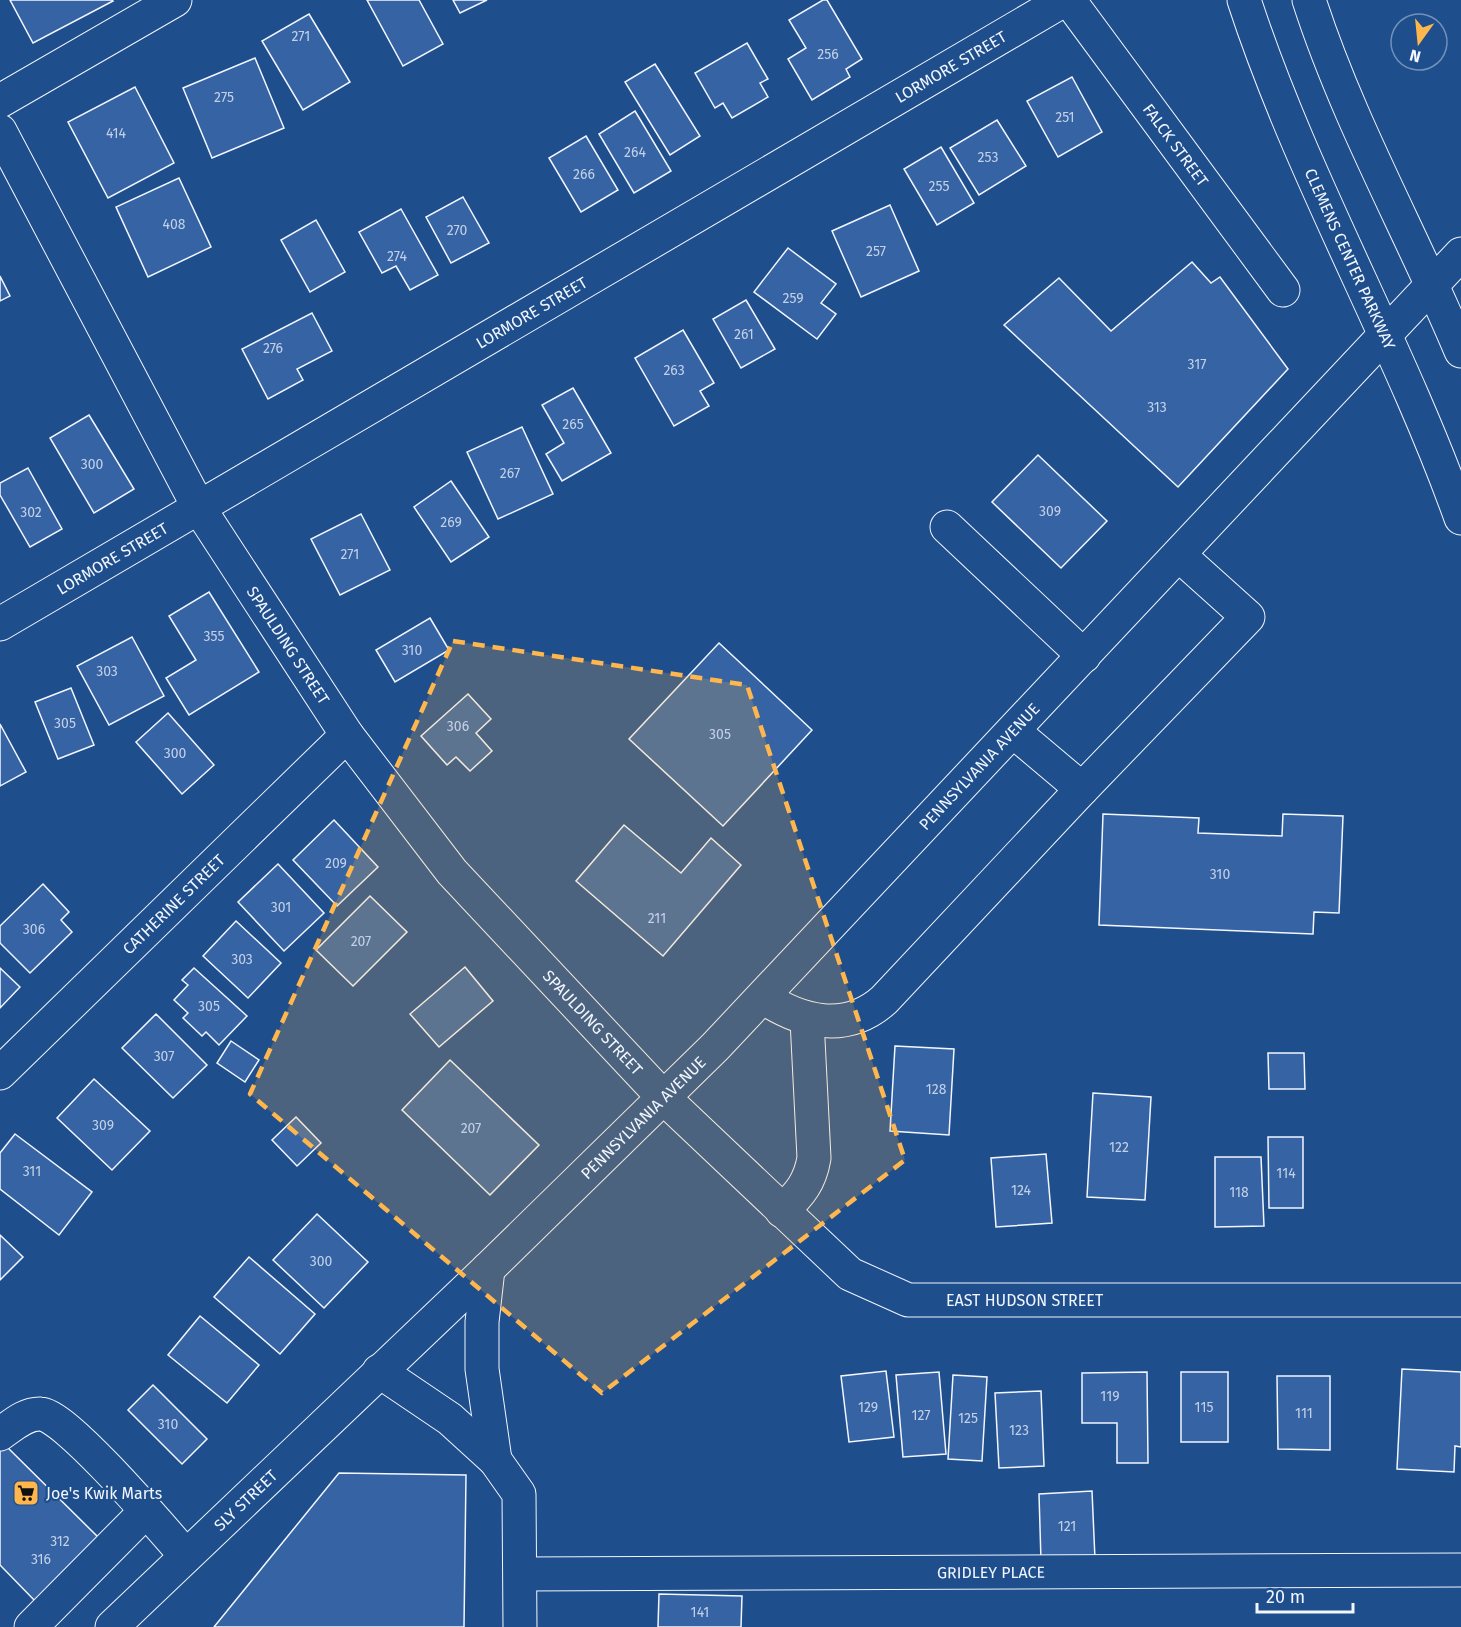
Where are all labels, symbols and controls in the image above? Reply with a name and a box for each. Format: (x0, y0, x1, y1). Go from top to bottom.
north arrow (1389, 12, 1449, 72)
street label: LORMORE STREET (892, 27, 1010, 107)
house number: 271 (292, 28, 310, 45)
text: N (1408, 45, 1423, 67)
house number: 256 (817, 46, 839, 63)
house number: 275 (214, 89, 234, 106)
street label: FALCK STREET (1139, 100, 1213, 191)
house number: 251 (1055, 109, 1075, 126)
house number: 414 (106, 125, 127, 142)
house number: 264 (624, 144, 646, 161)
house number: 253 (978, 149, 998, 166)
house number: 266 (573, 166, 595, 183)
street label: CLEMENS CENTER PARKWAY (1301, 166, 1399, 353)
house number: 255 (929, 178, 949, 195)
house number: 408 (163, 216, 186, 233)
house number: 270 (447, 222, 468, 239)
house number: 257 (866, 243, 886, 260)
house number: 274 (387, 248, 407, 265)
street label: LORMORE STREET (473, 272, 591, 353)
house number: 259 (782, 290, 804, 307)
house number: 261 (734, 326, 754, 343)
house number: 276 (263, 340, 283, 357)
house number: 317 (1188, 356, 1206, 373)
house number: 263 (663, 362, 685, 379)
house number: 313 (1147, 399, 1167, 416)
house number: 265 (562, 416, 584, 433)
house number: 300 (81, 456, 103, 473)
house number: 267 (500, 465, 520, 482)
house number: 309 (1039, 503, 1061, 520)
house number: 302 (20, 504, 42, 521)
house number: 269 (440, 514, 462, 531)
street label: LORMORE STREET (53, 518, 172, 599)
house number: 271 (341, 546, 359, 563)
street label: SPAULDING STREET (243, 583, 334, 708)
house number: 355 (204, 628, 224, 645)
house number: 310 (402, 642, 422, 659)
house number: 303 (96, 663, 118, 680)
street label: PENNSYLVANIA AVENUE (915, 699, 1044, 834)
house number: 305 (54, 715, 76, 732)
house number: 306 (447, 718, 469, 735)
house number: 305 (709, 726, 731, 743)
house number: 300 (164, 745, 186, 762)
street label: CATHERINE STREET (119, 850, 229, 958)
house number: 209 (325, 855, 347, 872)
house number: 310 (1210, 866, 1230, 883)
house number: 301 (271, 899, 291, 916)
house number: 211 (648, 910, 666, 927)
house number: 306 (23, 921, 45, 938)
house number: 207 (351, 933, 371, 950)
house number: 303 (231, 951, 253, 968)
street label: SPAULDING STREET (539, 966, 647, 1080)
house number: 305 (198, 998, 220, 1015)
house number: 307 (154, 1048, 174, 1065)
street label: PENNSYLVANIA AVENUE (577, 1053, 710, 1183)
house number: 128 (926, 1081, 947, 1098)
house number: 309 (92, 1117, 114, 1134)
house number: 207 (461, 1120, 481, 1137)
house number: 122 (1109, 1139, 1129, 1156)
house number: 311 (23, 1163, 41, 1180)
house number: 114 (1276, 1165, 1296, 1182)
house number: 124 (1011, 1182, 1032, 1199)
house number: 118 (1229, 1184, 1249, 1201)
house number: 300 (310, 1253, 332, 1270)
street label: EAST HUDSON STREET (946, 1291, 1104, 1310)
house number: 119 (1100, 1388, 1120, 1405)
house number: 129 (858, 1399, 878, 1416)
house number: 115 (1195, 1399, 1213, 1416)
house number: 111 (1295, 1405, 1313, 1422)
house number: 127 (911, 1407, 931, 1424)
house number: 125 (958, 1410, 978, 1427)
house number: 310 (158, 1416, 178, 1433)
house number: 123 (1009, 1422, 1029, 1439)
street label: SLY STREET (210, 1465, 282, 1535)
supermarket icon: Joe's Kwik Marts (11, 1478, 41, 1508)
place label: Joe's Kwik Marts (46, 1484, 162, 1503)
house number: 121 (1058, 1518, 1076, 1535)
house number: 312 (50, 1533, 70, 1550)
house number: 316 (31, 1551, 51, 1568)
street label: GRIDLEY PLACE (937, 1563, 1045, 1582)
scale bar (1257, 1576, 1353, 1614)
text: 20 m (1266, 1586, 1305, 1608)
house number: 141 (691, 1604, 709, 1621)

